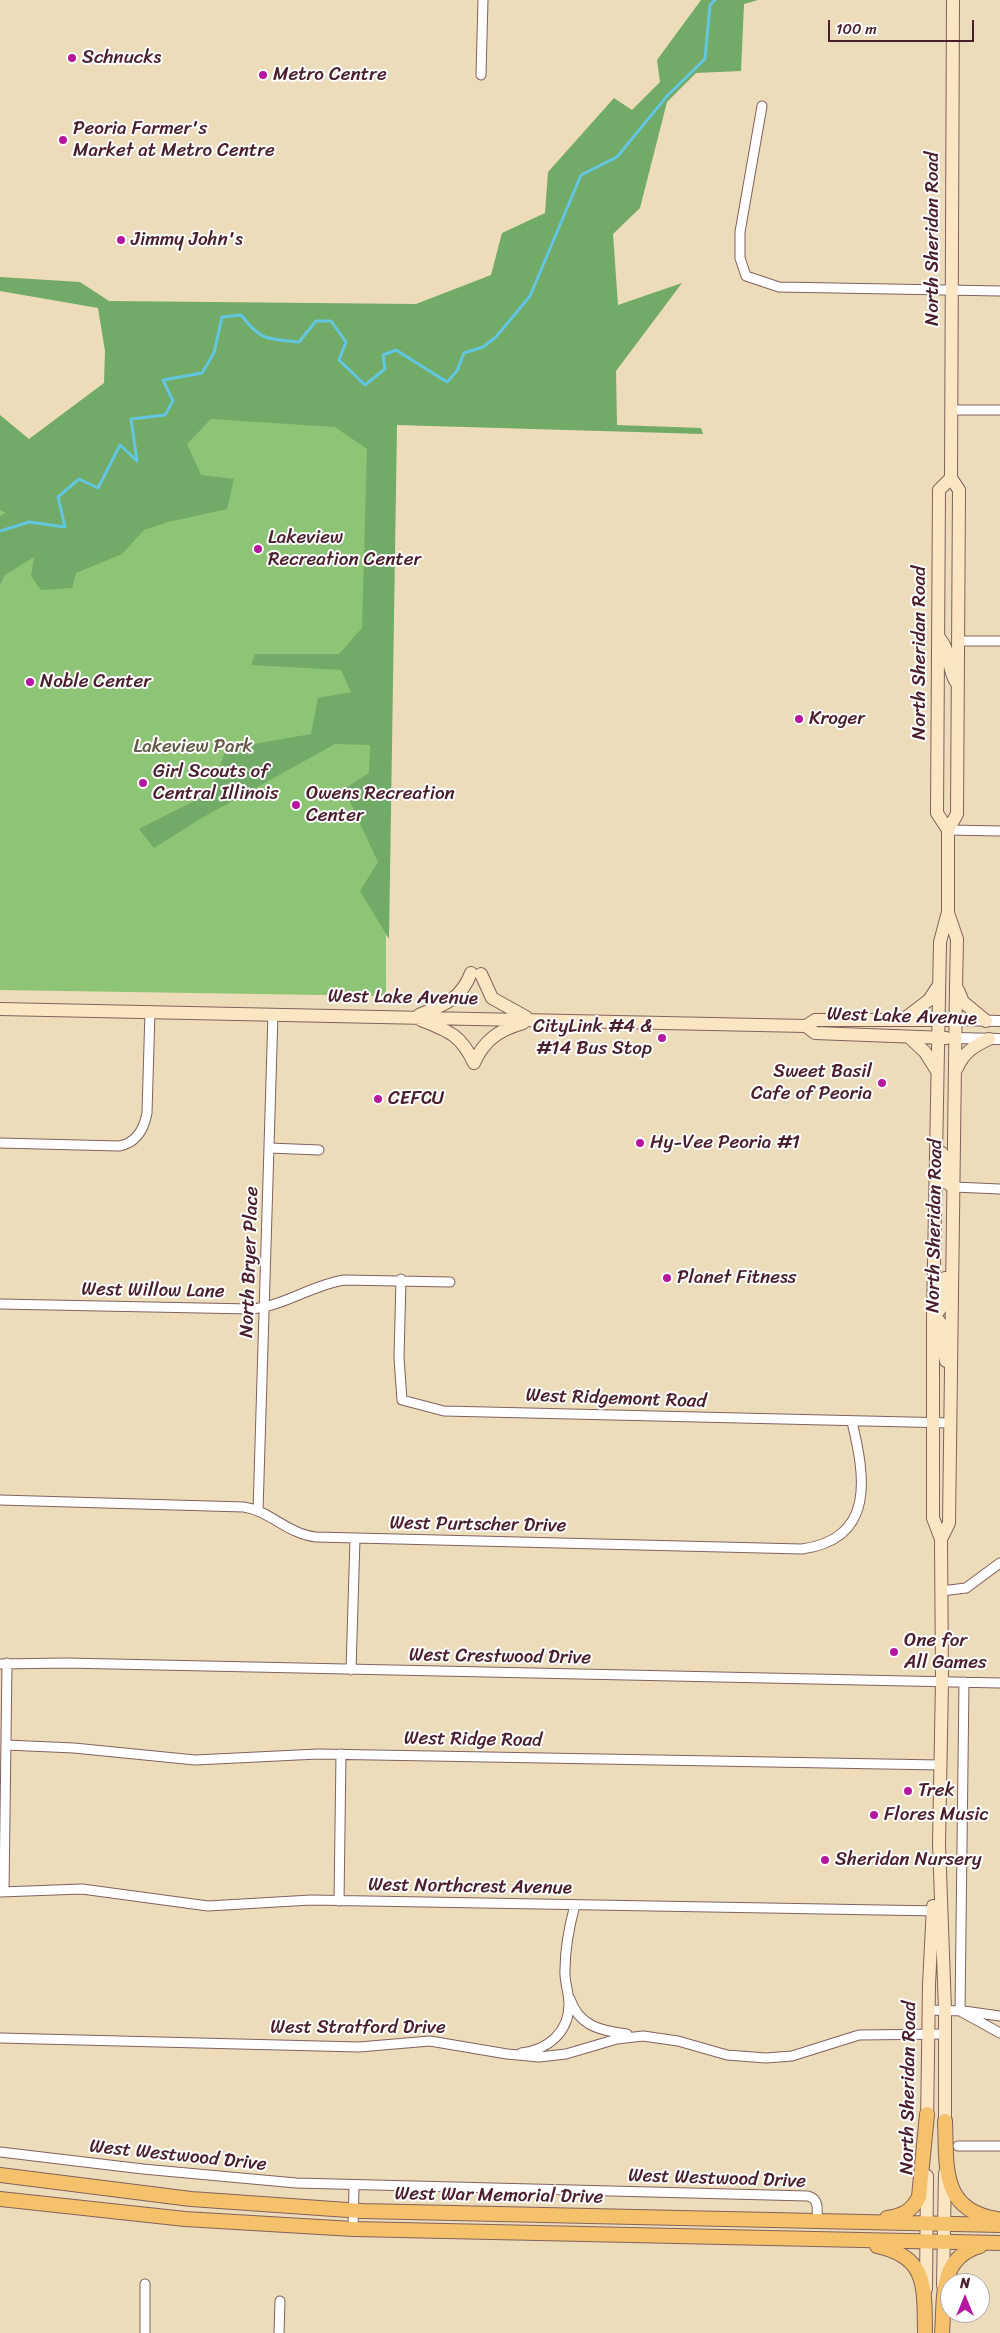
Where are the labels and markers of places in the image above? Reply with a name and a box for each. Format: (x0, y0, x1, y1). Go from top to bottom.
place label: Schnucks (82, 47, 161, 69)
marker: Schnucks (66, 52, 78, 64)
place label: Metro Centre (273, 64, 387, 86)
marker: Metro Centre (257, 69, 269, 81)
place label: Peoria Farmer's Market at Metro Centre (73, 118, 275, 162)
marker: Peoria Farmer's Market at Metro Centre (57, 134, 69, 146)
place label: Jimmy John's (131, 229, 243, 251)
marker: Jimmy John's (115, 234, 127, 246)
place label: Lakeview Recreation Center (268, 527, 421, 571)
marker: Lakeview Recreation Center (252, 543, 264, 555)
place label: Noble Center (40, 671, 151, 693)
marker: Noble Center (24, 676, 36, 688)
place label: Kroger (809, 708, 865, 730)
marker: Kroger (793, 713, 805, 725)
place label: Girl Scouts of Central Illinois (153, 761, 278, 805)
marker: Girl Scouts of Central Illinois (137, 777, 149, 789)
place label: Owens Recreation Center (306, 783, 455, 827)
marker: Owens Recreation Center (290, 799, 302, 811)
place label: CityLink #4 & #14 Bus Stop (533, 1016, 652, 1060)
marker: CityLink #4 & #14 Bus Stop (656, 1032, 668, 1044)
place label: Sweet Basil Cafe of Peoria (751, 1061, 872, 1105)
marker: Sweet Basil Cafe of Peoria (876, 1077, 888, 1089)
place label: CEFCU (388, 1088, 445, 1110)
marker: CEFCU (372, 1093, 384, 1105)
place label: Hy-Vee Peoria #1 (650, 1132, 800, 1154)
marker: Hy-Vee Peoria #1 (634, 1137, 646, 1149)
place label: Planet Fitness (677, 1267, 797, 1289)
marker: Planet Fitness (661, 1272, 673, 1284)
place label: One for All Games (904, 1630, 987, 1674)
marker: One for All Games (888, 1646, 900, 1658)
place label: Trek (918, 1780, 954, 1802)
marker: Trek (902, 1785, 914, 1797)
place label: Flores Music (884, 1804, 989, 1826)
marker: Flores Music (868, 1809, 880, 1821)
place label: Sheridan Nursery (835, 1849, 982, 1871)
marker: Sheridan Nursery (819, 1854, 831, 1866)

